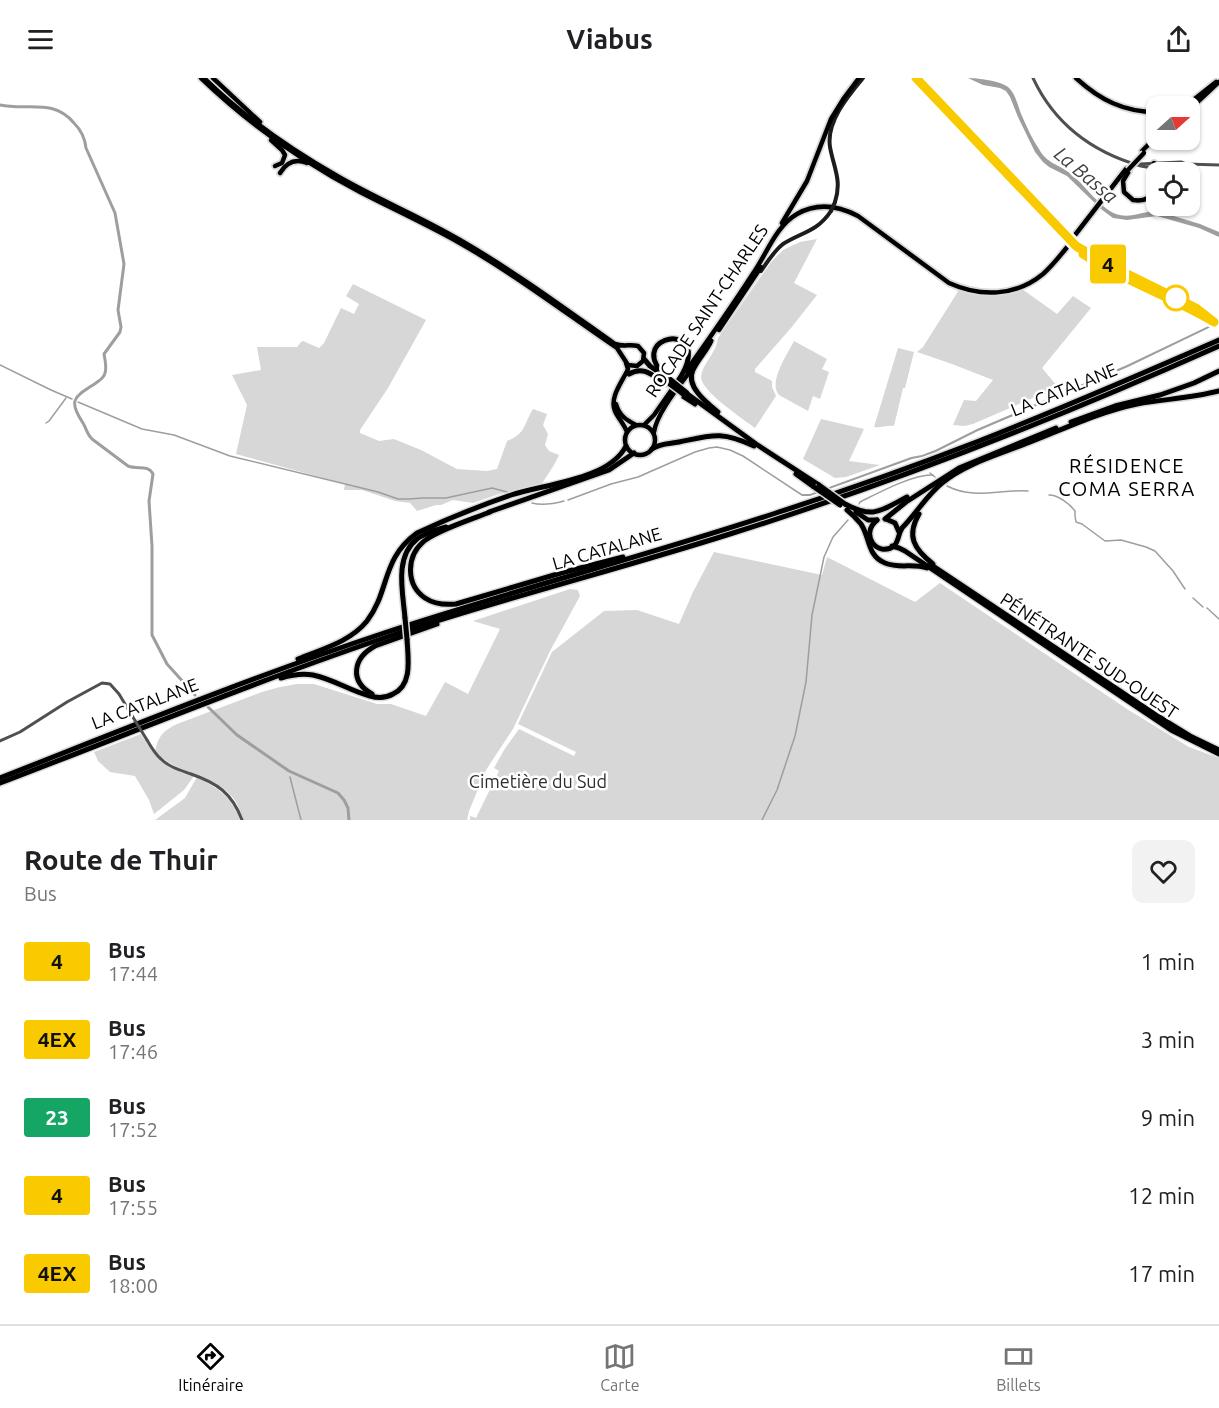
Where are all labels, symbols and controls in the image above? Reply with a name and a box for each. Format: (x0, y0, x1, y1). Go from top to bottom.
icon: menu (24, 23, 57, 56)
icon: share (1162, 23, 1195, 56)
text: Viabus (566, 24, 653, 54)
north arrow (1146, 96, 1200, 150)
map controls (1146, 96, 1200, 216)
water label: La Bassa (1050, 142, 1123, 208)
button: locate (1146, 162, 1200, 216)
street label: ROCADE SAINT-CHARLES (641, 220, 771, 400)
line badge: 4 (1088, 244, 1128, 284)
text: 4 (1102, 252, 1114, 276)
unlabelled marker (1163, 285, 1189, 311)
street label: LA CATALANE (1008, 359, 1120, 419)
district label: RÉSIDENCE COMA SERRA (1058, 454, 1196, 500)
street label: LA CATALANE (550, 523, 664, 573)
street label: PÉNÉTRANTE SUD-OUEST (997, 587, 1183, 722)
street label: LA CATALANE (88, 674, 201, 733)
park label: Cimetière du Sud (469, 771, 607, 791)
button: heart (1132, 840, 1195, 903)
text: Route de Thuir (24, 844, 218, 875)
text: Bus (24, 882, 57, 905)
text: Bus (108, 937, 146, 962)
text: 4 (51, 949, 63, 973)
text: 1 min (1141, 949, 1195, 974)
text: 17:44 (108, 962, 158, 985)
text: Bus (108, 1015, 146, 1040)
text: 4EX (38, 1027, 76, 1051)
text: 3 min (1141, 1027, 1195, 1052)
text: 17:46 (108, 1040, 158, 1063)
text: Bus (108, 1093, 146, 1118)
text: 23 (45, 1105, 69, 1129)
text: 9 min (1141, 1105, 1195, 1130)
text: 17:52 (108, 1118, 158, 1141)
text: Bus (108, 1171, 146, 1196)
text: 4 (51, 1183, 63, 1207)
text: 12 min (1128, 1183, 1195, 1208)
text: 17:55 (108, 1196, 158, 1219)
text: Bus (108, 1249, 146, 1274)
text: 4EX (38, 1261, 76, 1285)
text: 17 min (1128, 1261, 1195, 1286)
text: 18:00 (108, 1274, 158, 1297)
tab: Itinéraire (178, 1340, 244, 1394)
tab: Carte (600, 1340, 639, 1394)
tab: Billets (996, 1340, 1041, 1394)

